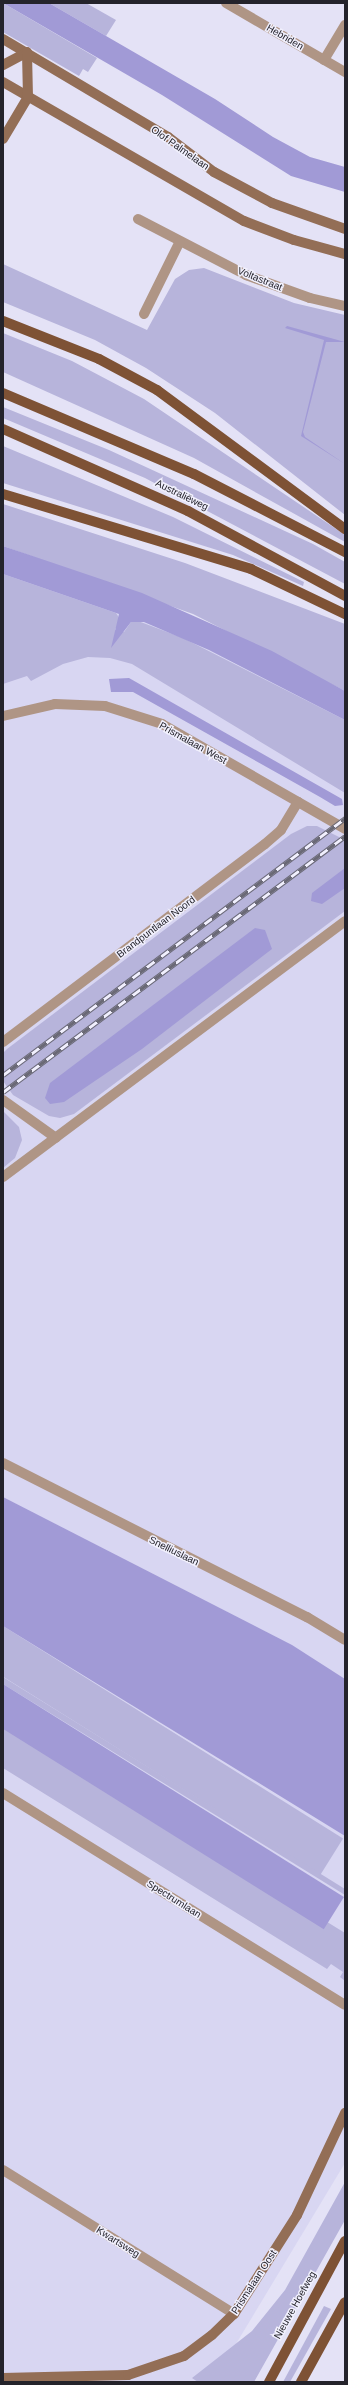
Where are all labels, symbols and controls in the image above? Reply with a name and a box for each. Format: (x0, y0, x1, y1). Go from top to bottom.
street label: Hebriden (264, 22, 306, 52)
street label: Olof Palmelaan (149, 123, 211, 173)
street label: Voltastraat (236, 265, 284, 293)
street label: Australiëweg (154, 477, 210, 513)
street label: Prismalaan West (157, 719, 229, 767)
street label: Brandpuntlaan Noord (114, 894, 198, 960)
street label: Snelliuslaan (147, 1534, 201, 1568)
street label: Spectrumlaan (145, 1878, 203, 1920)
street label: Kwartsweg (94, 2224, 142, 2260)
street label: Prismalaan Oost (229, 2248, 279, 2316)
street label: Nieuwe Hoefweg (271, 2269, 319, 2341)

